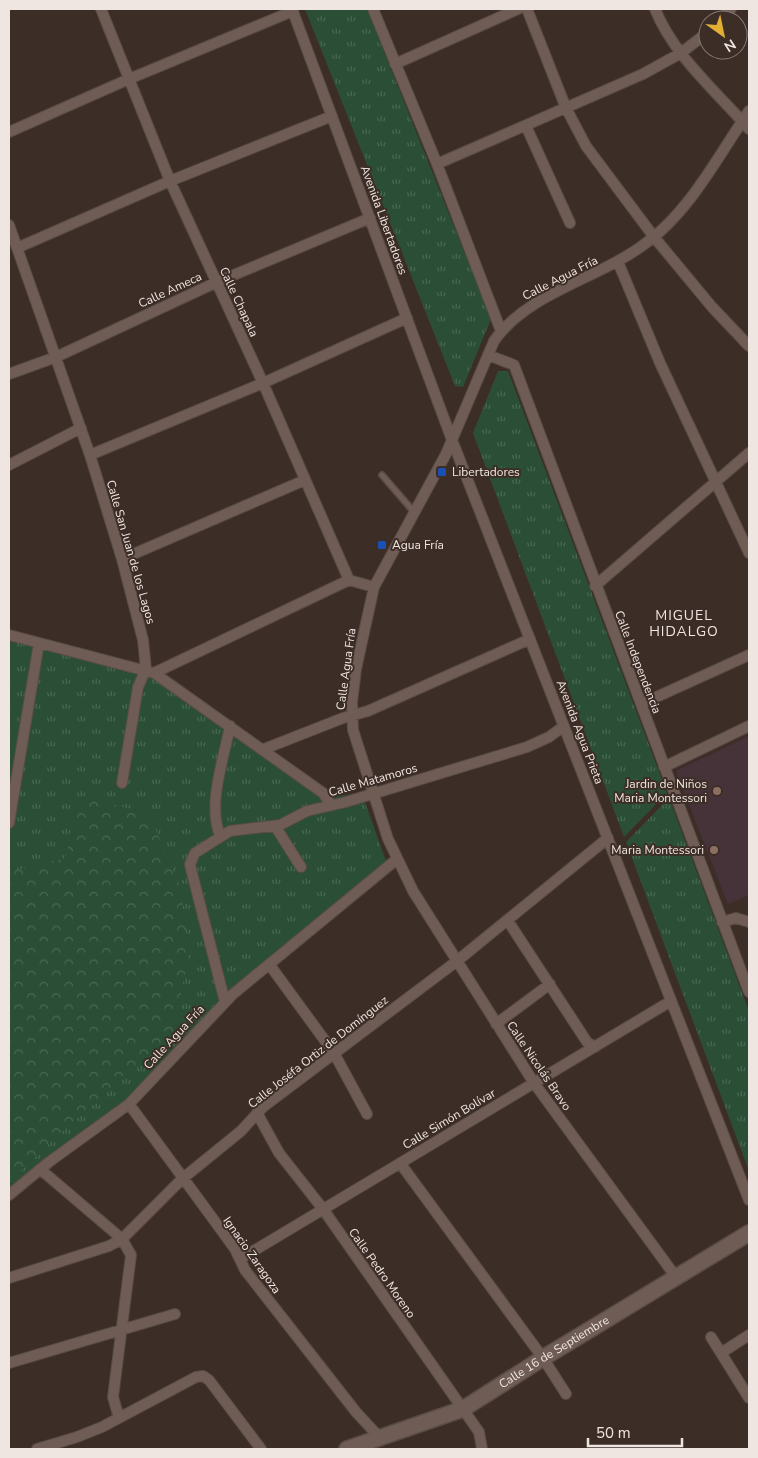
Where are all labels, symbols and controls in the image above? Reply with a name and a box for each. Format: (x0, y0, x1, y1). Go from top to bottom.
north arrow (698, 10, 748, 60)
text: N (720, 35, 739, 56)
street label: Avenida Libertadores (357, 163, 411, 277)
street label: Calle Agua Fría (520, 252, 600, 304)
street label: Calle Chapala (216, 265, 262, 339)
street label: Calle Ameca (136, 268, 204, 312)
place label: Libertadores (452, 464, 520, 480)
marker: Libertadores (436, 466, 448, 478)
street label: Calle San Juan de los Lagos (103, 478, 159, 626)
place label: Agua Fría (392, 537, 444, 553)
marker: Agua Fría (376, 539, 388, 551)
district label: MIGUEL HIDALGO (649, 606, 719, 641)
street label: Calle Independencia (611, 608, 665, 716)
street label: Calle Agua Fría (332, 627, 360, 711)
street label: Avenida Agua Prieta (553, 678, 607, 786)
street label: Calle Matamoros (327, 760, 419, 800)
place label: Jardin de Niños Maria Montessori (614, 776, 707, 806)
marker: Jardin de Niños Maria Montessori (711, 785, 723, 797)
place label: Maria Montessori (611, 842, 704, 858)
marker: Maria Montessori (708, 844, 720, 856)
street label: Calle Joséfa Ortiz de Domínguez (245, 992, 392, 1112)
street label: Calle Agua Fría (140, 1001, 208, 1073)
street label: Calle Nicolás Bravo (503, 1018, 575, 1114)
street label: Calle Simón Bolívar (400, 1085, 499, 1153)
street label: Ignacio Zaragoza (219, 1213, 285, 1297)
street label: Calle Pedro Moreno (345, 1225, 419, 1321)
street label: Calle 16 de Septiembre (496, 1312, 612, 1392)
scale bar (588, 1416, 682, 1448)
text: 50 m (596, 1423, 631, 1443)

